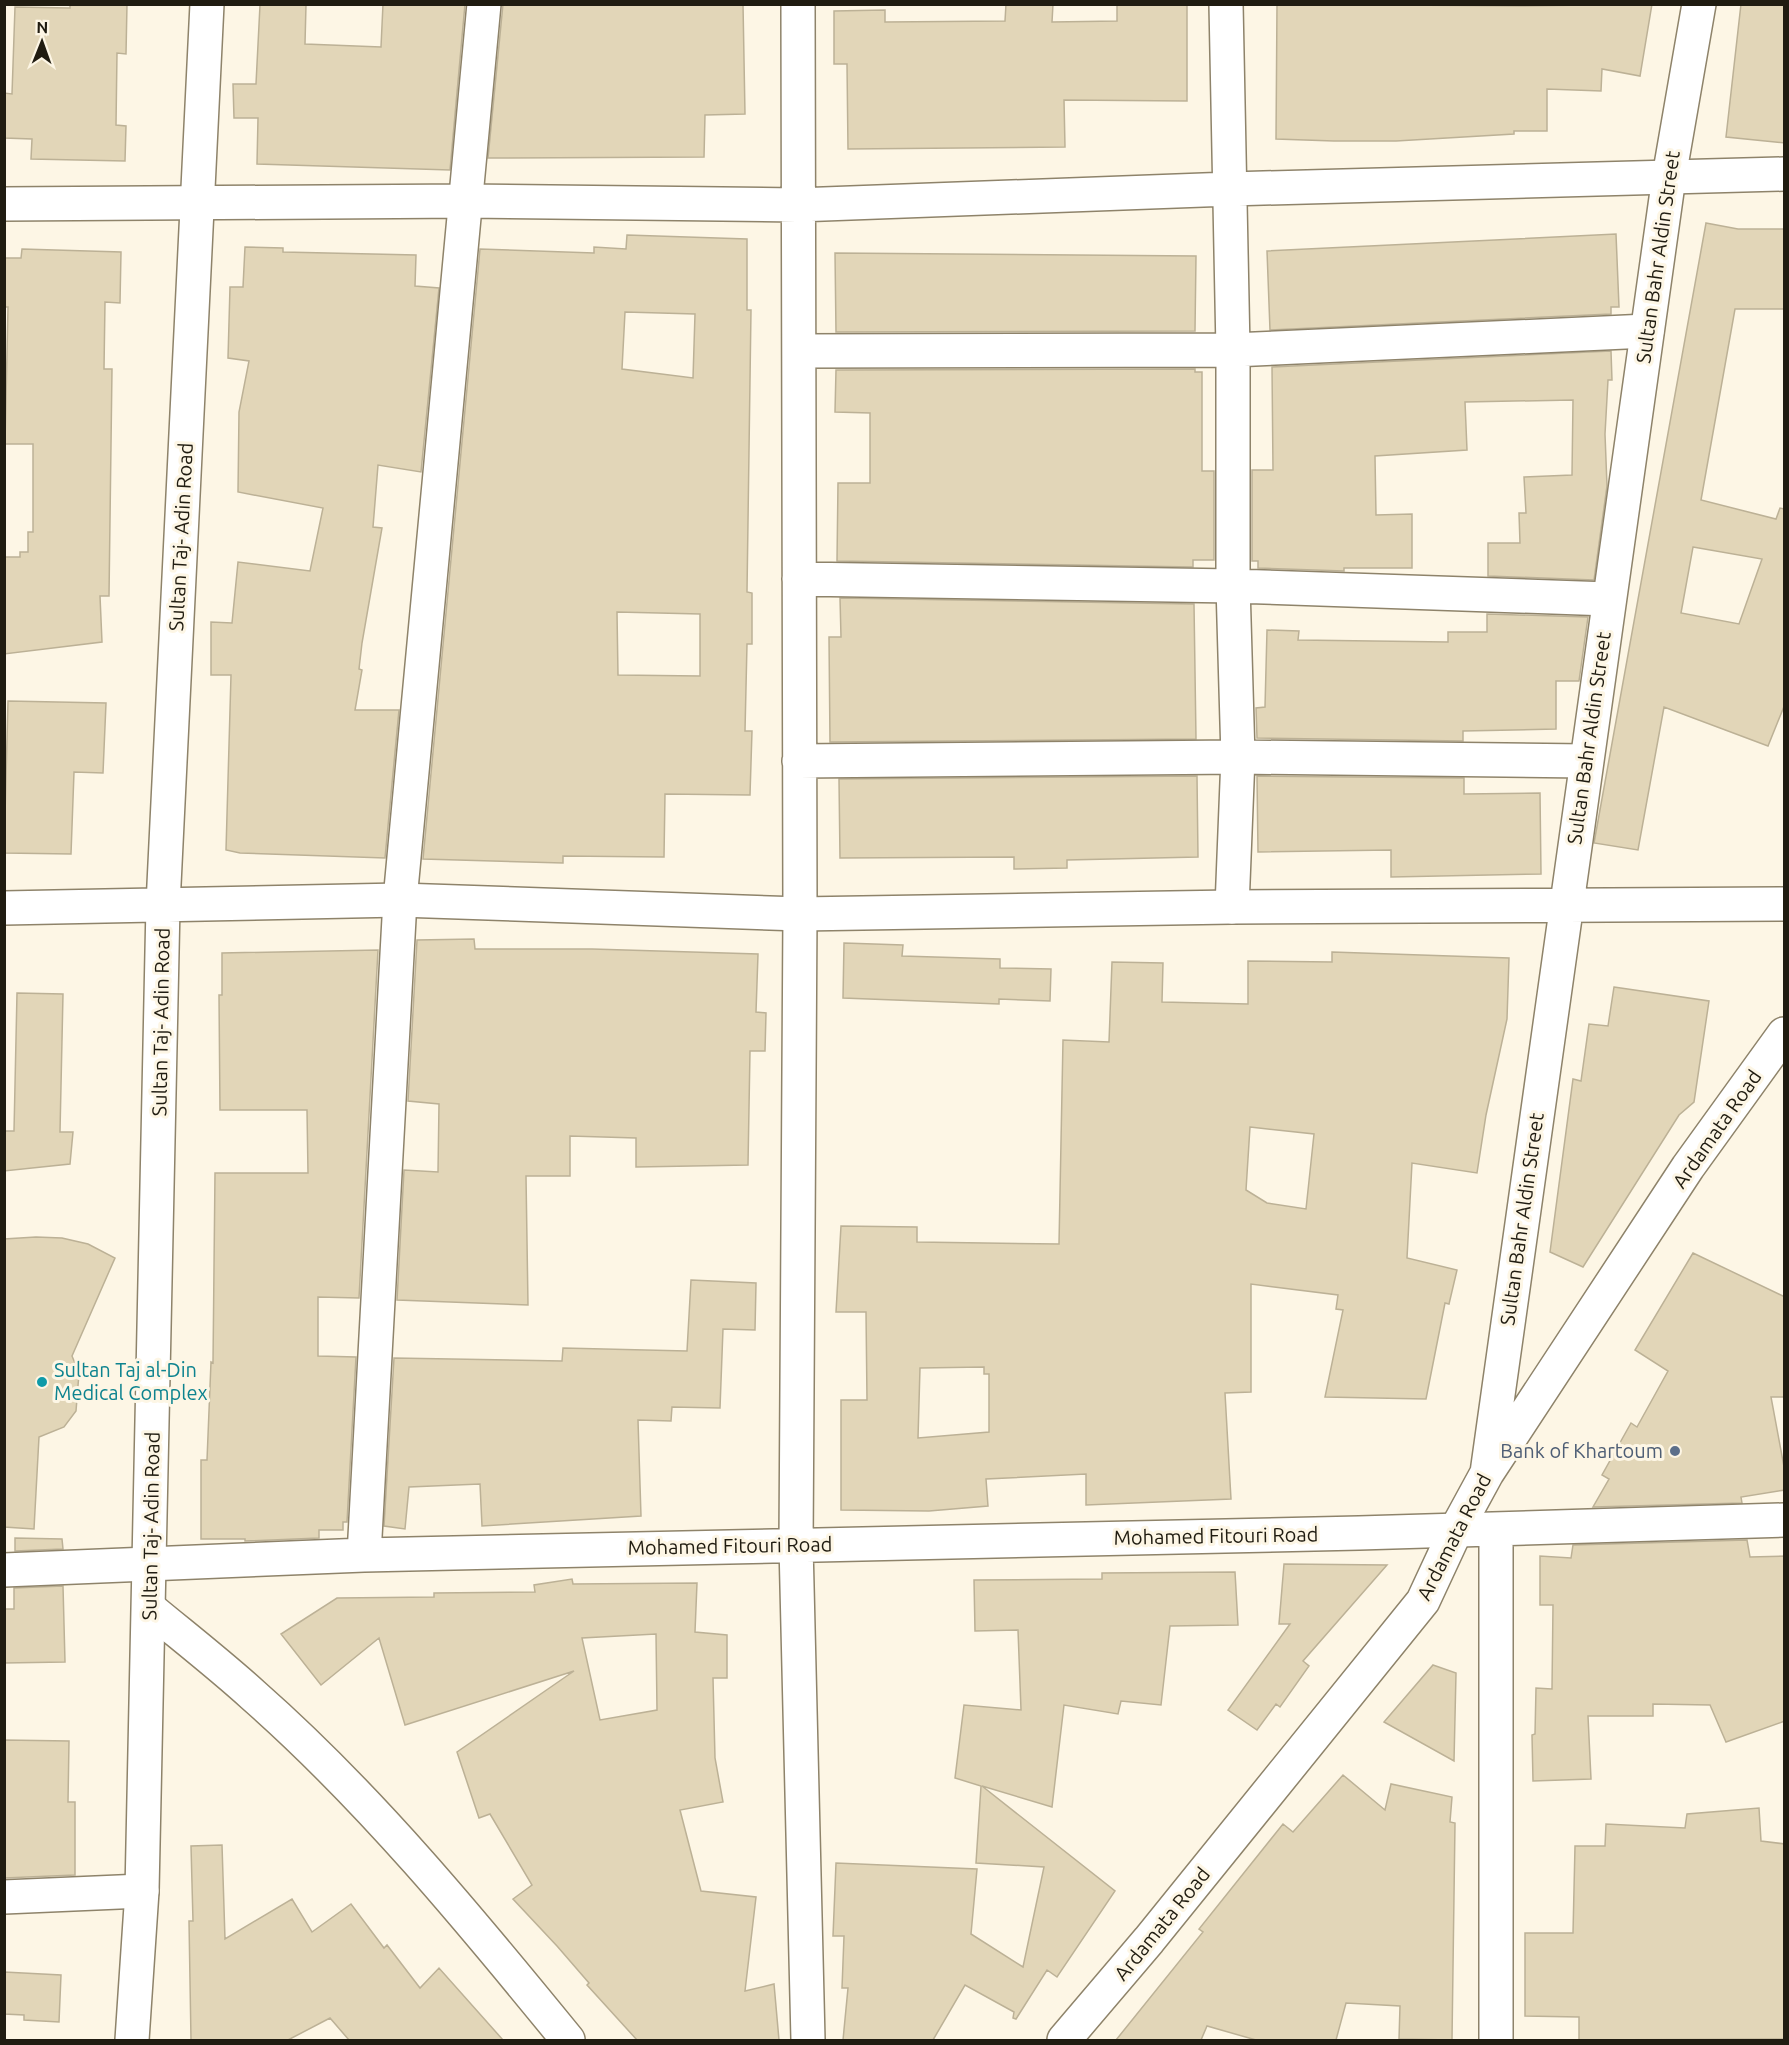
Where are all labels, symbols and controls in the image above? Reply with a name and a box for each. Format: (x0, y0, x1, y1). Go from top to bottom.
north arrow (12, 12, 72, 72)
text: N (36, 18, 48, 36)
street label: Sultan Bahr Aldin Street (1631, 149, 1684, 365)
street label: Sultan Taj- Adin Road (164, 442, 197, 632)
street label: Sultan Bahr Aldin Street (1562, 630, 1615, 846)
street label: Sultan Taj- Adin Road (147, 927, 174, 1117)
street label: Ardamata Road (1667, 1065, 1766, 1192)
street label: Sultan Bahr Aldin Street (1495, 1111, 1548, 1327)
place label: Sultan Taj al-Din Medical Complex (54, 1358, 208, 1404)
marker: Sultan Taj al-Din Medical Complex (35, 1375, 49, 1389)
street label: Sultan Taj- Adin Road (137, 1431, 164, 1621)
place label: Bank of Khartoum (1500, 1439, 1663, 1462)
marker: Bank of Khartoum (1668, 1444, 1682, 1458)
street label: Ardamata Road (1412, 1470, 1495, 1604)
street label: Mohamed Fitouri Road (1113, 1522, 1319, 1549)
street label: Mohamed Fitouri Road (627, 1532, 833, 1559)
street label: Ardamata Road (1109, 1862, 1214, 1985)

